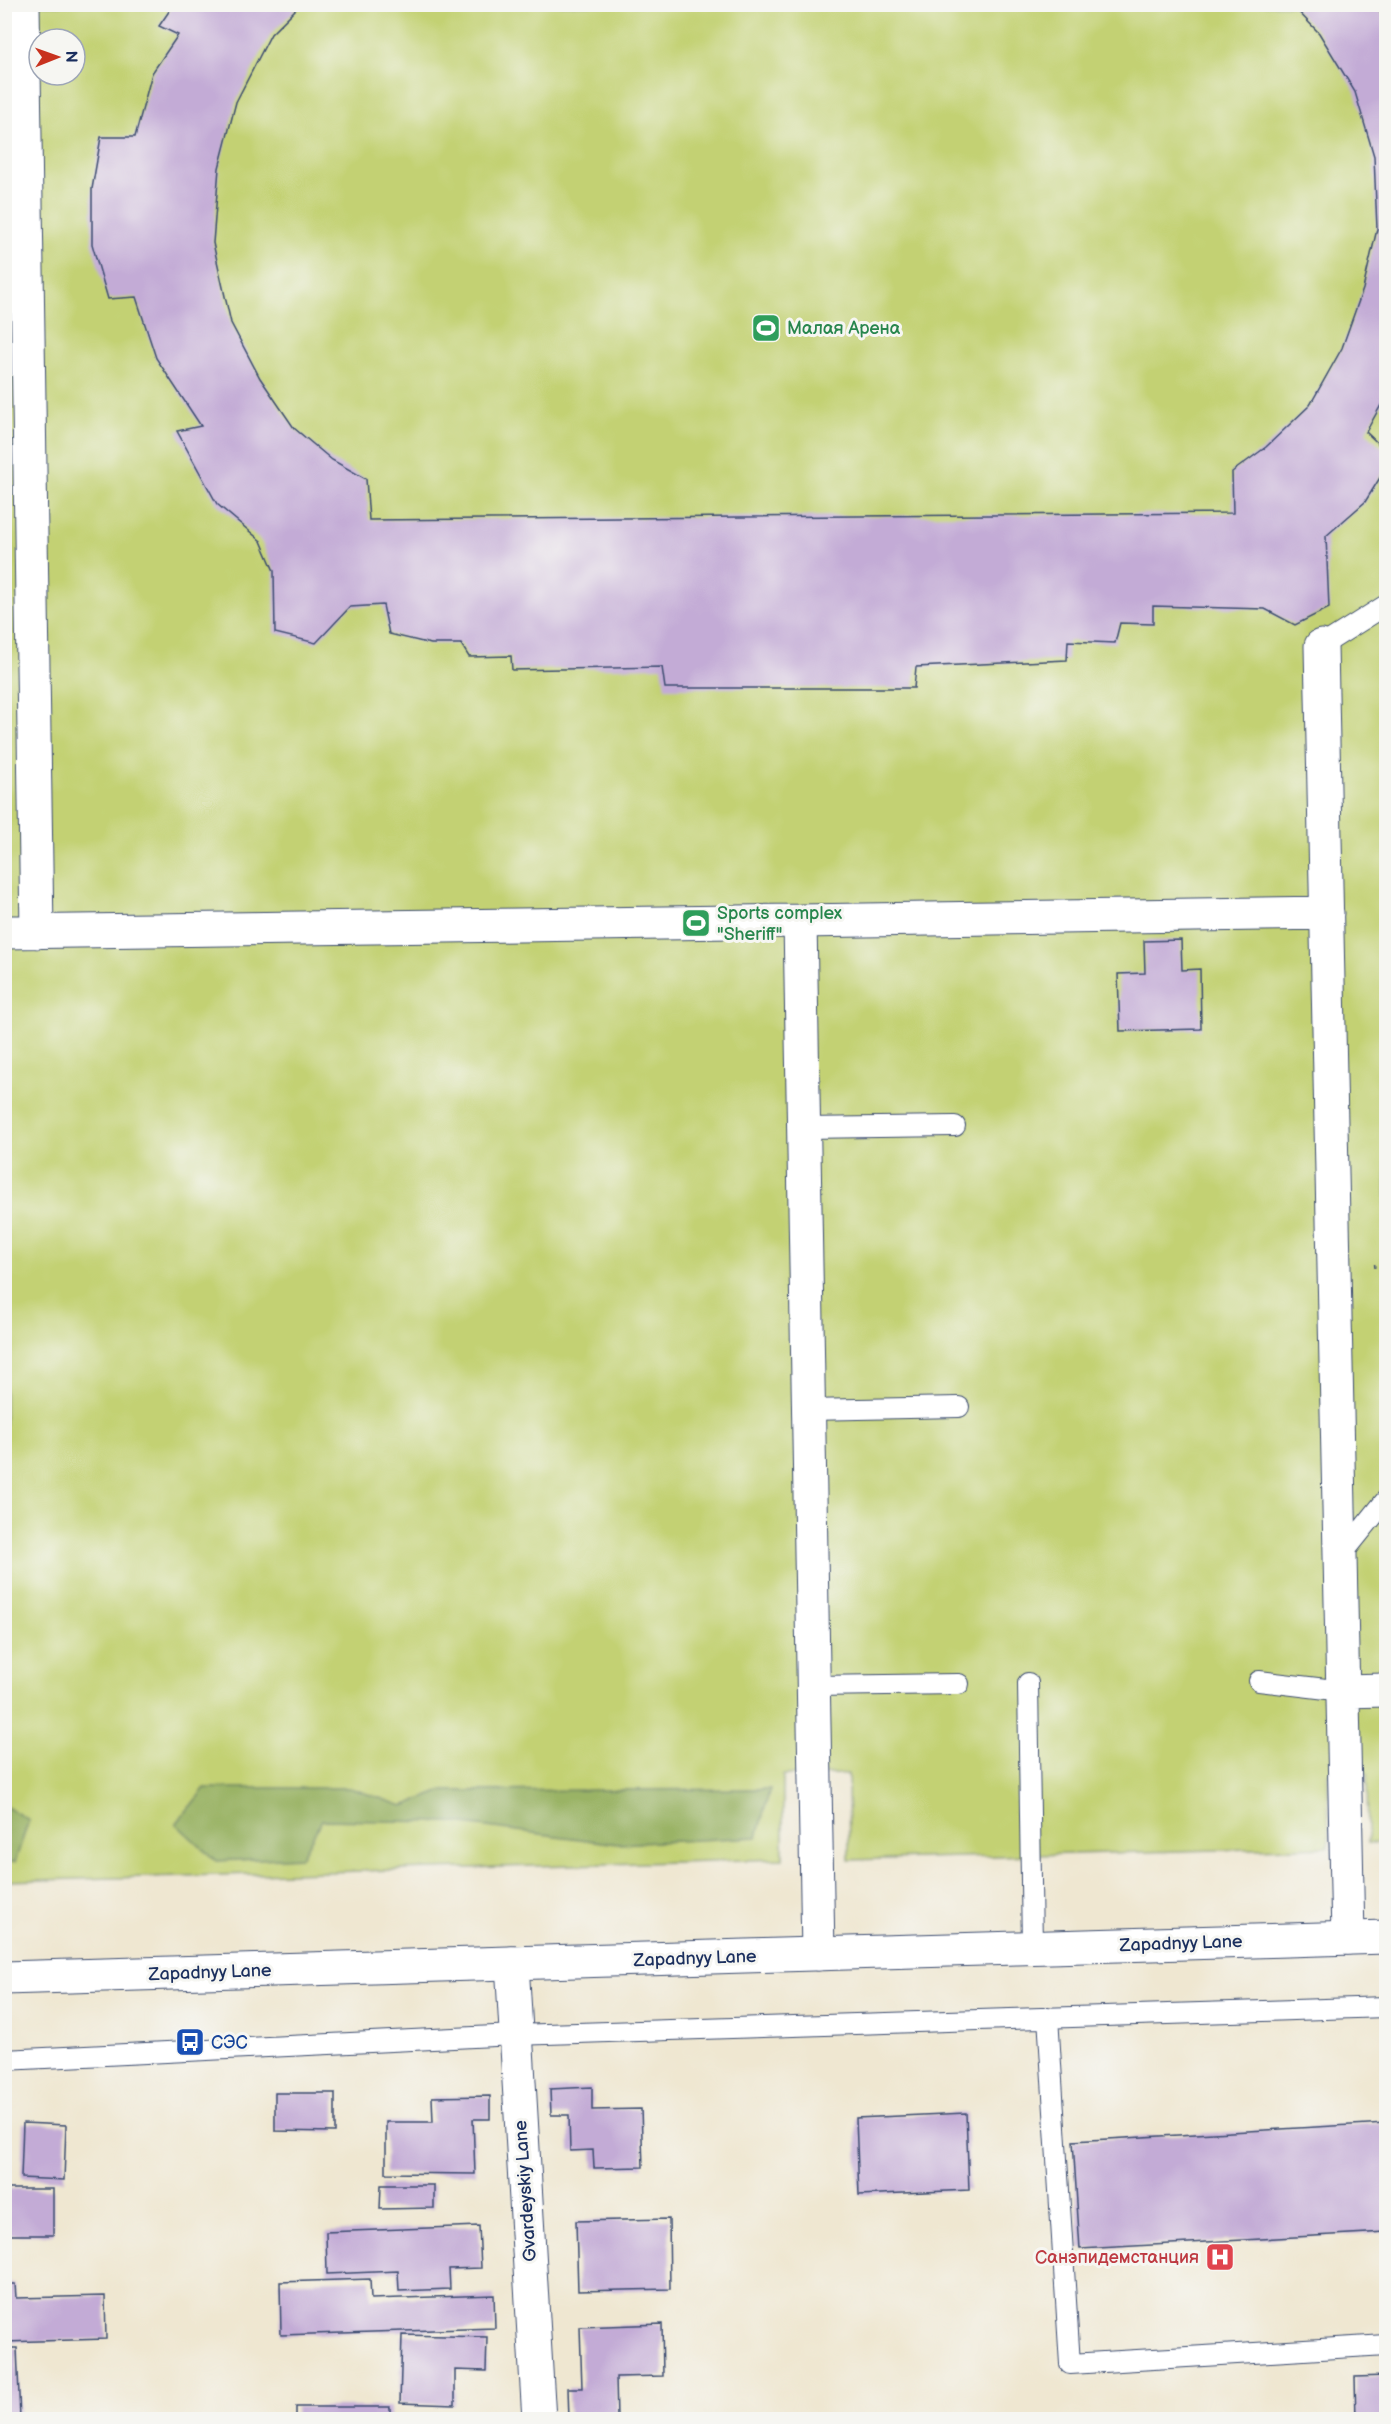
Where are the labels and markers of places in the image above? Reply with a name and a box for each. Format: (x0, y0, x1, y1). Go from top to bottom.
sports icon: Малая Арена (750, 312, 782, 344)
place label: Малая Арена (787, 318, 901, 339)
place label: Sports complex "Sheriff" (717, 903, 843, 945)
sports icon: Sports complex "Sheriff" (680, 907, 712, 939)
bus stop icon: СЭС (174, 2026, 206, 2058)
place label: СЭС (211, 2032, 248, 2053)
hospital icon: Санэпидемстанция (1204, 2241, 1236, 2273)
place label: Санэпидемстанция (1035, 2247, 1199, 2268)

